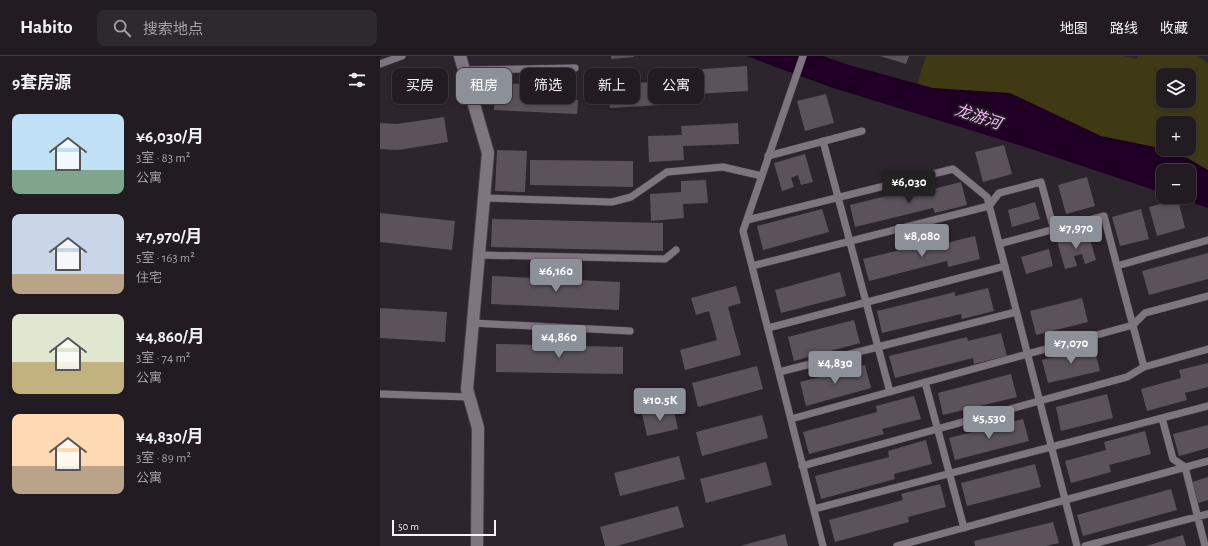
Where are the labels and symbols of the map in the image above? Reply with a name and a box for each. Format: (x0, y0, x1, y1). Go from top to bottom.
water label: 龙游河 (953, 101, 1006, 133)
pin: ¥6,030 (876, 170, 942, 204)
pin: ¥7,970 (1043, 216, 1109, 250)
pin: ¥8,080 (889, 224, 955, 258)
pin: ¥6,160 (523, 259, 589, 293)
pin: ¥4,860 (526, 325, 592, 359)
pin: ¥7,070 (1038, 331, 1104, 365)
pin: ¥4,830 (802, 351, 868, 385)
pin: ¥10.5K (627, 388, 693, 422)
pin: ¥5,530 (956, 406, 1022, 440)
scale bar (392, 518, 496, 537)

